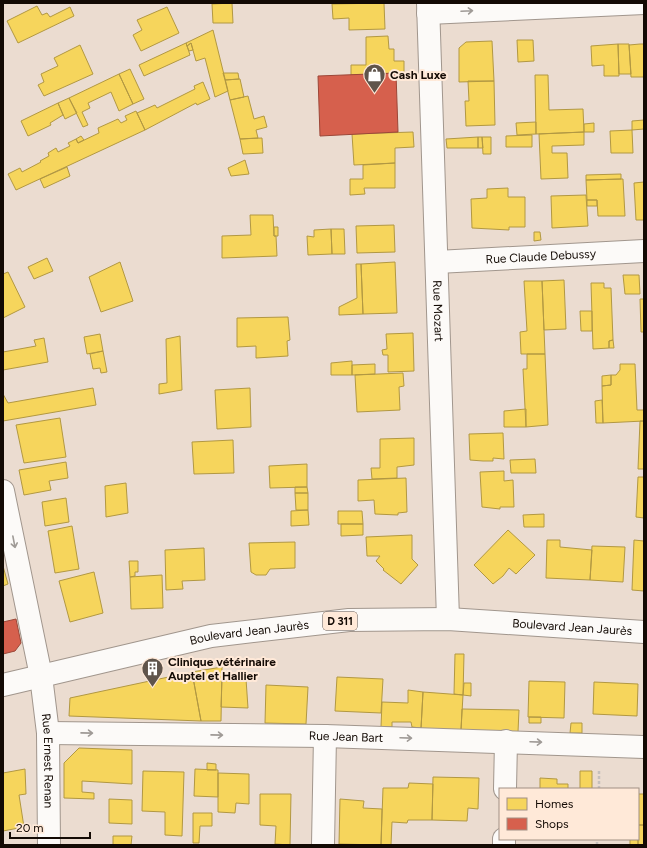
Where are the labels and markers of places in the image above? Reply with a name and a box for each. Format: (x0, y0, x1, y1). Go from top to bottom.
shop icon: Cash Luxe (361, 62, 387, 95)
place label: Cash Luxe (390, 68, 447, 82)
place label: Clinique vétérinaire Auptel et Hallier (168, 655, 276, 683)
building icon: Clinique vétérinaire Auptel et Hallier (140, 656, 166, 689)

